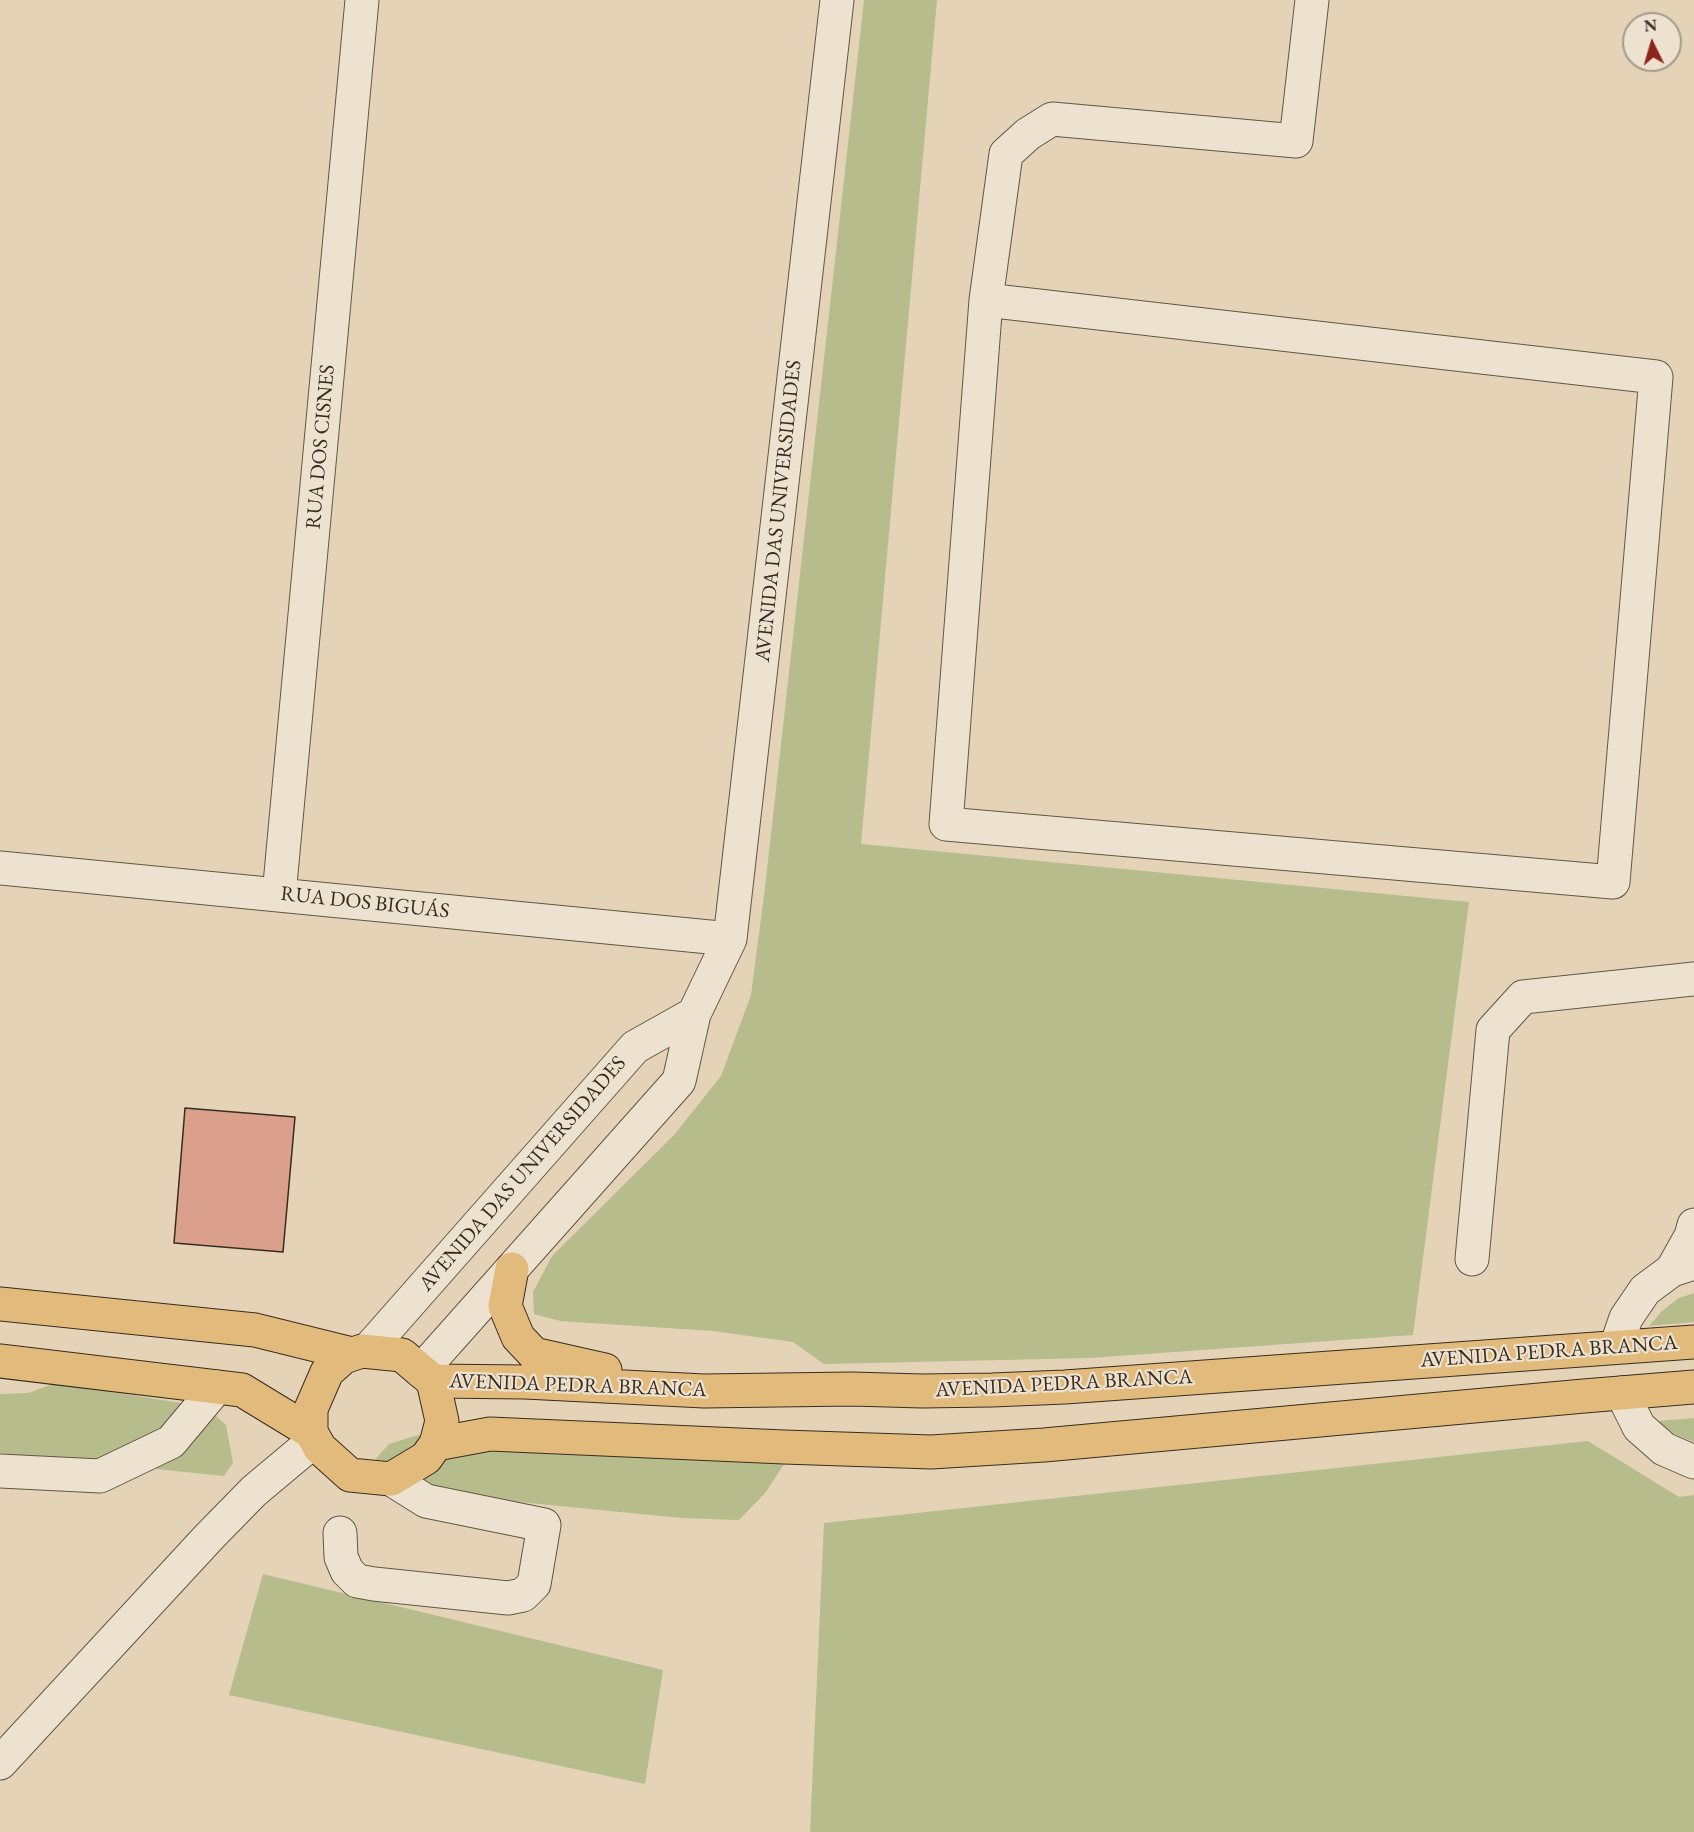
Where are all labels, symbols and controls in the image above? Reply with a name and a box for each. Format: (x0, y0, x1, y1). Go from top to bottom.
north arrow (1622, 12, 1682, 72)
text: N (1643, 15, 1658, 37)
street label: AVENIDA DAS UNIVERSIDADES (751, 359, 807, 663)
street label: RUA DOS CISNES (301, 364, 341, 530)
street label: RUA DOS BIGUÁS (279, 882, 451, 924)
street label: AVENIDA DAS UNIVERSIDADES (414, 1051, 632, 1297)
street label: AVENIDA PEDRA BRANCA (1420, 1330, 1678, 1374)
street label: AVENIDA PEDRA BRANCA (935, 1365, 1193, 1403)
street label: AVENIDA PEDRA BRANCA (449, 1369, 707, 1403)

